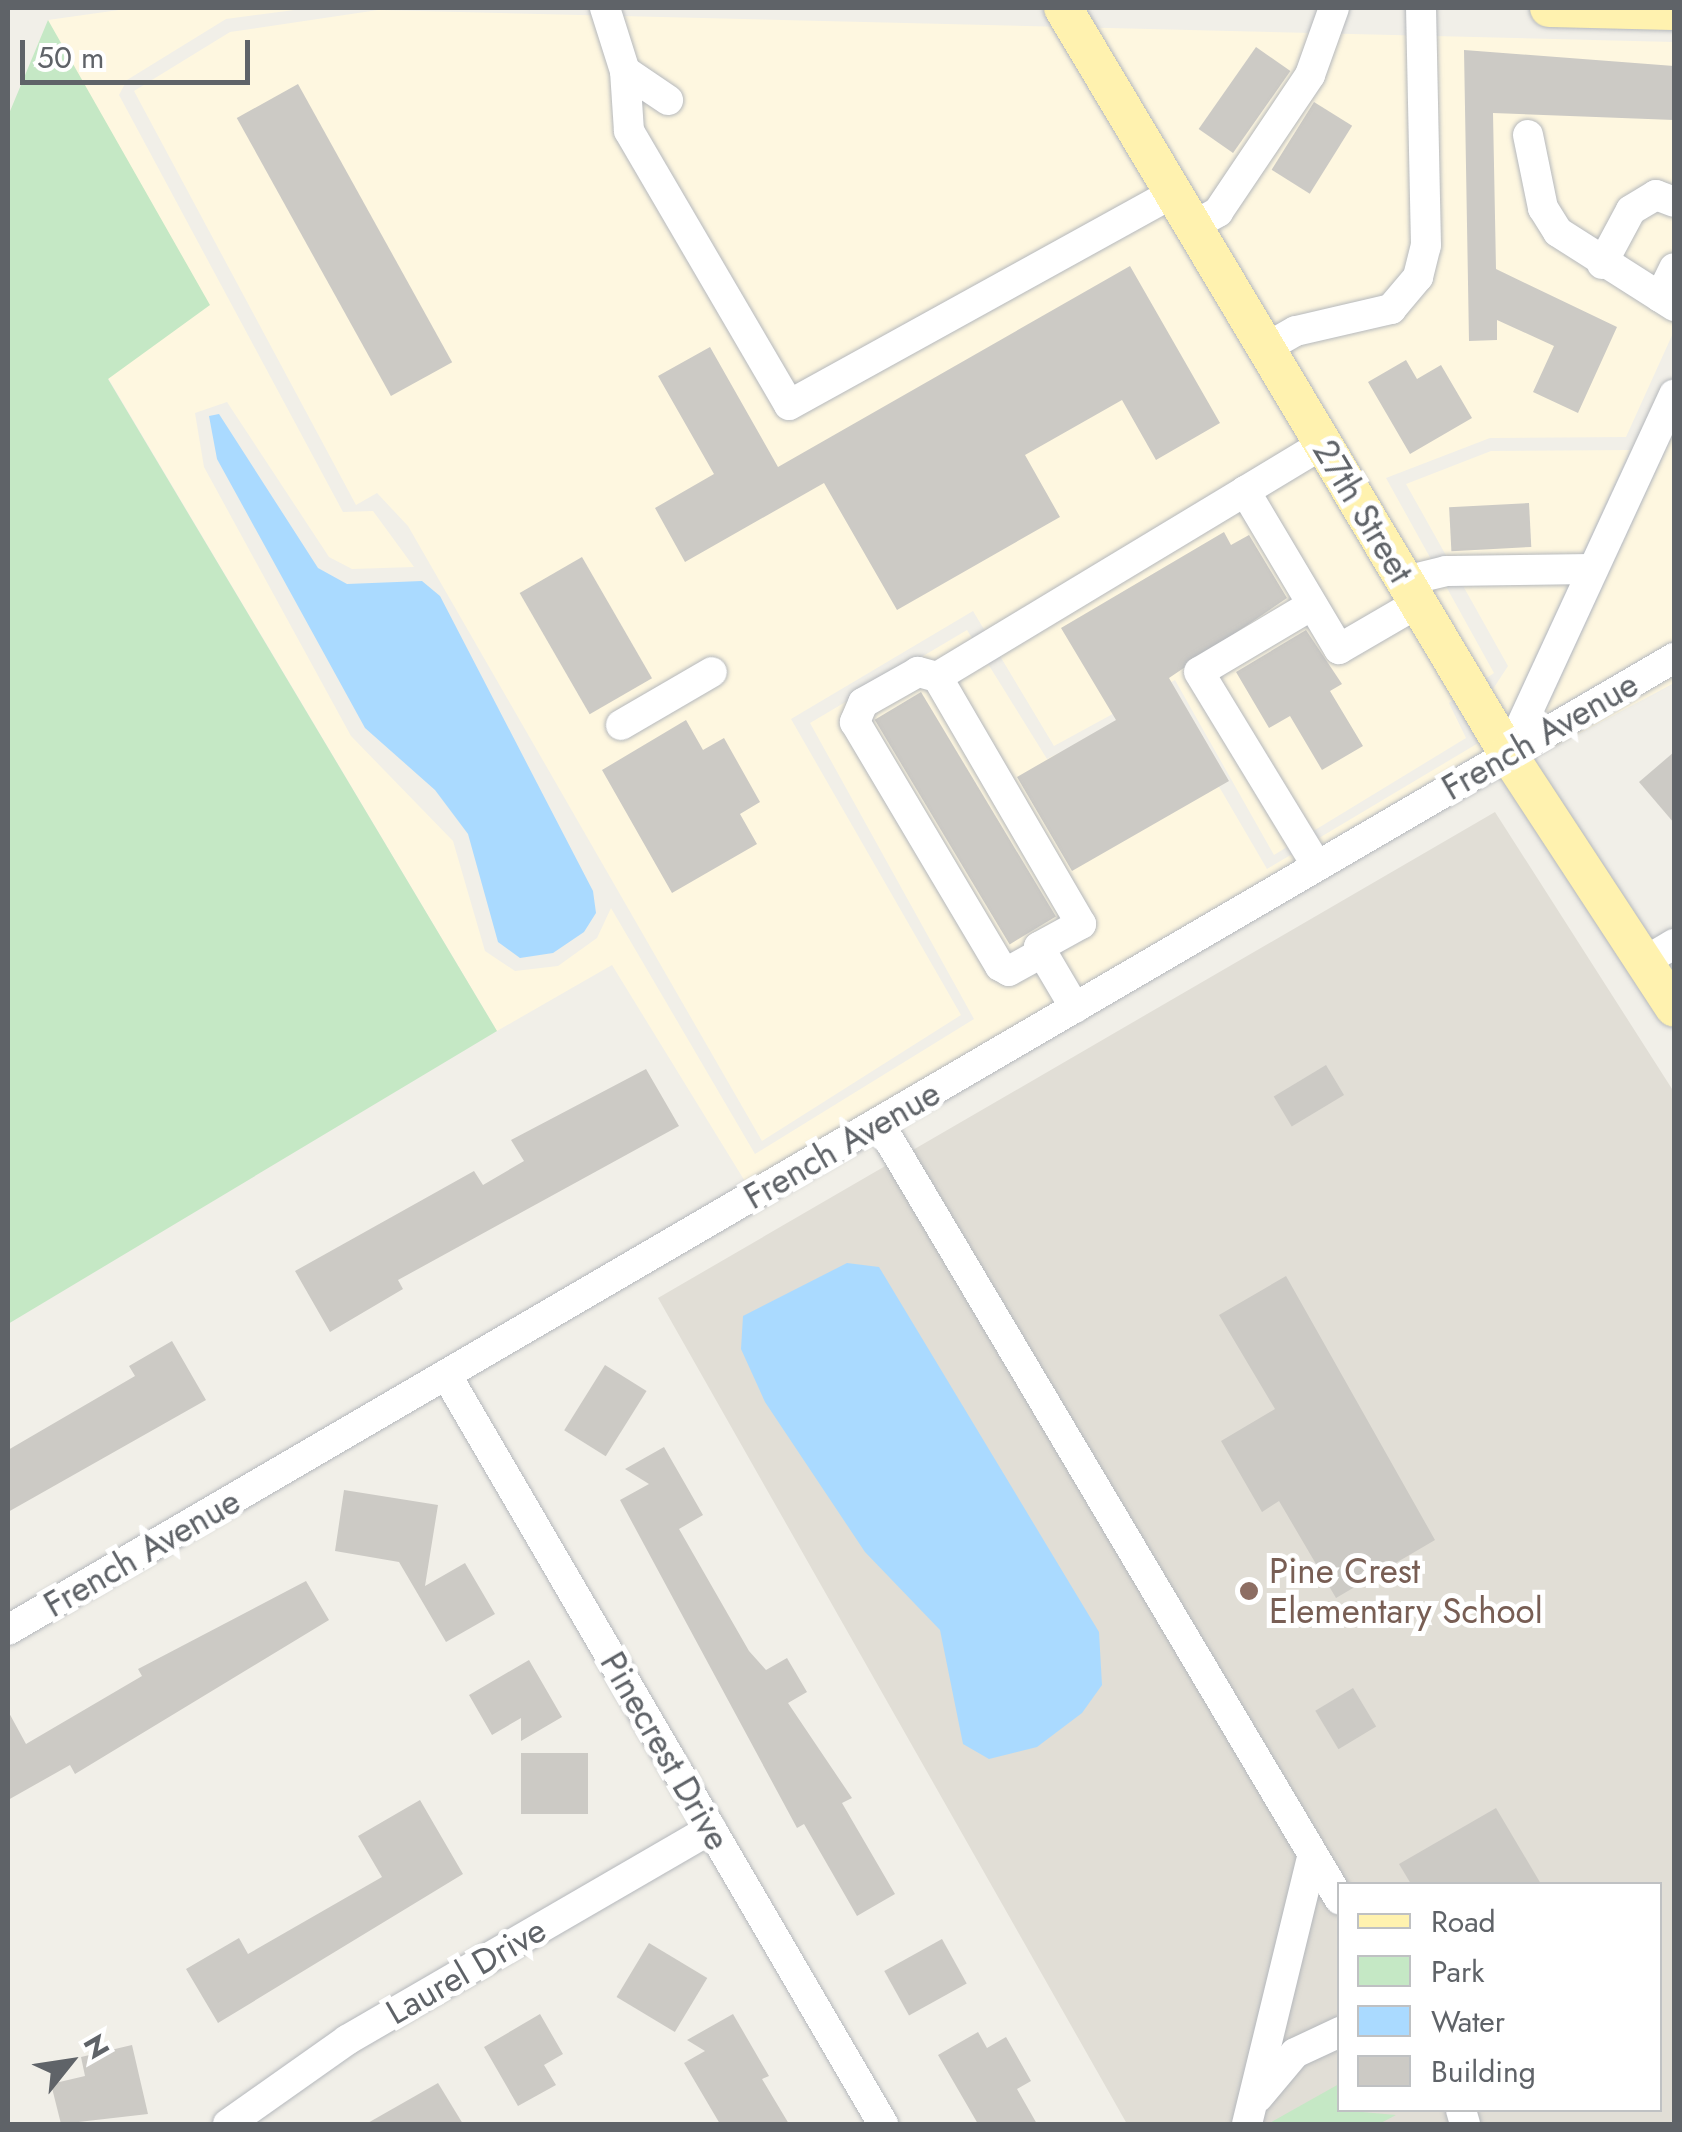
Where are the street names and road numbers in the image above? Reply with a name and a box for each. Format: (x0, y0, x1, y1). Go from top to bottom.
street label: 27th Street (1304, 432, 1422, 590)
street label: French Avenue (1435, 663, 1645, 809)
street label: French Avenue (737, 1072, 947, 1218)
street label: French Avenue (37, 1480, 247, 1626)
street label: Pinecrest Drive (591, 1644, 739, 1858)
street label: Laurel Drive (379, 1909, 553, 2033)

